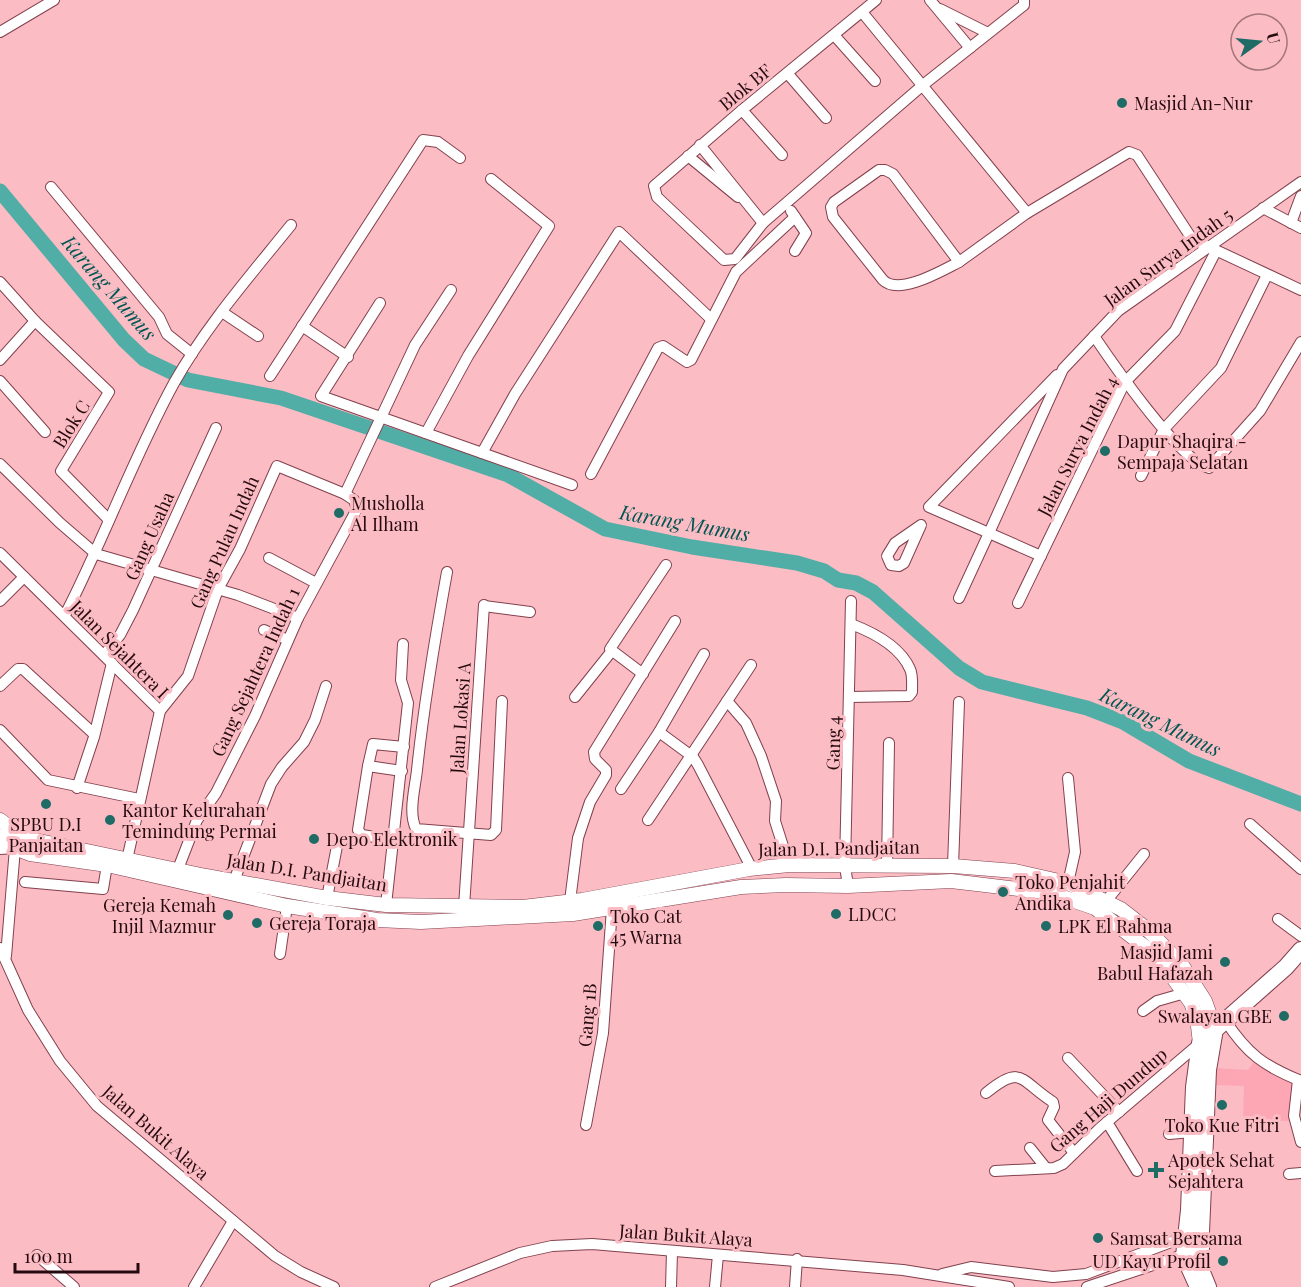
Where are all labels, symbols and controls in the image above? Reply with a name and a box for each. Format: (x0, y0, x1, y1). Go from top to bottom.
north arrow (1229, 12, 1289, 72)
text: U (1262, 30, 1286, 46)
street label: Blok BF (714, 58, 776, 116)
place label: Masjid An-Nur (1134, 91, 1253, 115)
marker: Masjid An-Nur (1115, 96, 1129, 110)
street label: Jalan Surya Indah 5 (1098, 202, 1237, 312)
water label: Karang Mumus (56, 228, 164, 346)
street label: Jalan Surya Indah 4 (1031, 372, 1123, 521)
street label: Blok C (47, 395, 95, 453)
place label: Dapur Shaqira - Sempaja Selatan (1117, 429, 1249, 474)
marker: Dapur Shaqira - Sempaja Selatan (1098, 444, 1112, 458)
street label: Gang Pulau Indah (184, 471, 264, 612)
street label: Gang Usaha (119, 488, 179, 584)
place label: Musholla Al Ilham (350, 491, 425, 536)
water label: Karang Mumus (617, 497, 752, 547)
marker: Musholla Al Ilham (332, 506, 346, 520)
street label: Gang Sejahtera Indah 1 (205, 583, 305, 760)
street label: Jalan Sejahtera I (65, 594, 174, 703)
street label: Jalan Lokasi A (444, 661, 476, 775)
water label: Karang Mumus (1095, 680, 1226, 762)
street label: Gang 4 (821, 715, 845, 770)
marker: SPBU D.I Panjaitan (39, 797, 53, 811)
place label: Kantor Kelurahan Temindung Permai (122, 798, 277, 843)
place label: SPBU D.I Panjaitan (8, 812, 84, 857)
marker: Kantor Kelurahan Temindung Permai (103, 813, 117, 827)
place label: Depo Elektronik (326, 827, 458, 851)
marker: Depo Elektronik (307, 832, 321, 846)
street label: Jalan D.I. Pandjaitan (757, 835, 920, 861)
street label: Jalan D.I. Pandjaitan (224, 847, 389, 897)
place label: Toko Penjahit Andika (1014, 870, 1126, 915)
marker: Toko Penjahit Andika (996, 885, 1010, 899)
place label: Gereja Kemah Injil Mazmur (103, 893, 216, 938)
place label: LDCC (848, 902, 896, 926)
place label: Toko Cat 45 Warna (610, 904, 682, 949)
marker: LDCC (829, 907, 843, 921)
marker: Gereja Kemah Injil Mazmur (221, 908, 235, 922)
place label: Gereja Toraja (269, 911, 376, 935)
place label: LPK El Rahma (1058, 914, 1172, 938)
marker: Gereja Toraja (250, 916, 264, 930)
marker: Toko Cat 45 Warna (591, 919, 605, 933)
marker: LPK El Rahma (1039, 919, 1053, 933)
place label: Masjid Jami Babul Hafazah (1097, 940, 1213, 985)
marker: Masjid Jami Babul Hafazah (1218, 955, 1232, 969)
street label: Gang 1B (572, 982, 602, 1048)
place label: Swalayan GBE (1158, 1004, 1272, 1028)
marker: Swalayan GBE (1277, 1009, 1291, 1023)
street label: Gang Haji Dundup (1044, 1042, 1172, 1158)
street label: Jalan Bukit Alaya (97, 1078, 214, 1185)
marker: Toko Kue Fitri (1215, 1098, 1229, 1112)
place label: Toko Kue Fitri (1165, 1113, 1279, 1137)
place label: Apotek Sehat Sejahtera (1167, 1148, 1275, 1193)
marker: Apotek Sehat Sejahtera (1149, 1163, 1163, 1177)
street label: Jalan Bukit Alaya (617, 1218, 754, 1252)
place label: Samsat Bersama (1110, 1226, 1243, 1250)
marker: Samsat Bersama (1091, 1231, 1105, 1245)
scale bar (15, 1236, 138, 1274)
text: 100 m (24, 1244, 73, 1268)
place label: UD Kayu Profil (1092, 1249, 1211, 1273)
marker: UD Kayu Profil (1216, 1254, 1230, 1268)

